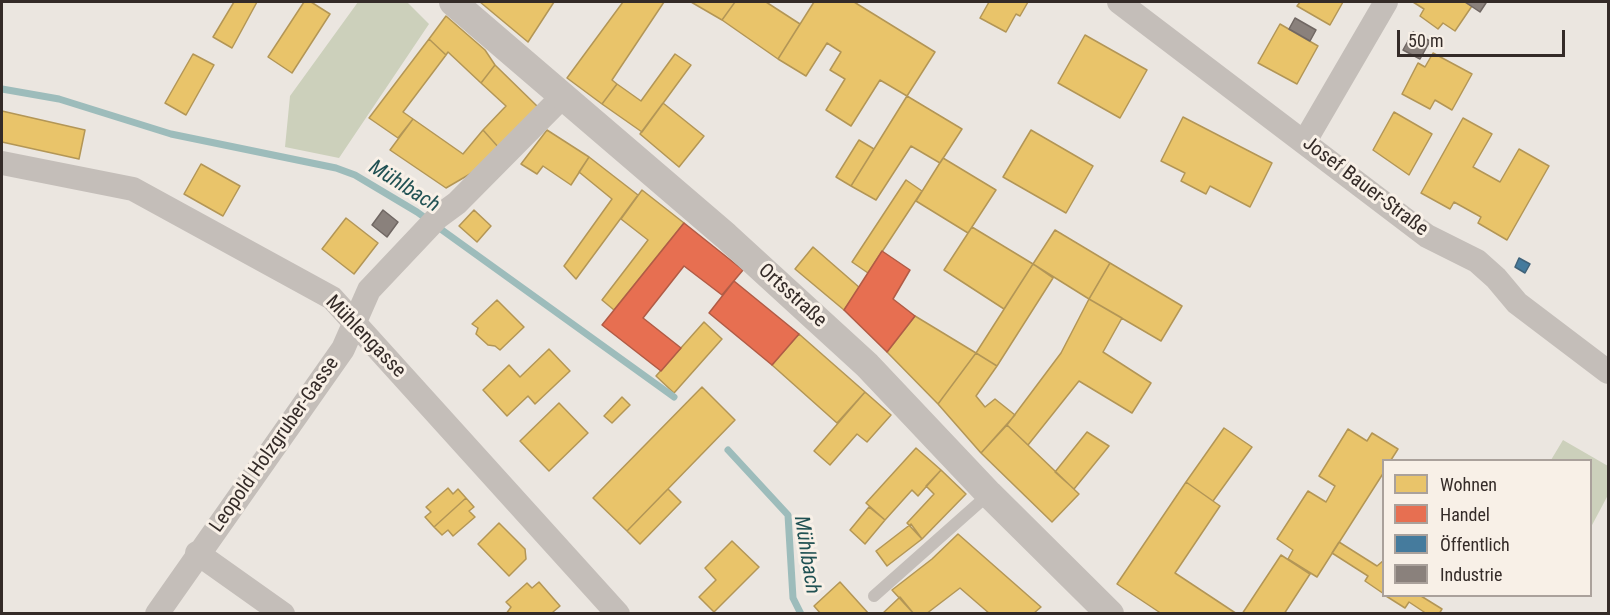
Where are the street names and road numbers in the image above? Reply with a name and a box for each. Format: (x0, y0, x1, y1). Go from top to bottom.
street label: Josef Bauer-Straße (1297, 132, 1433, 242)
street label: Ortsstraße (753, 259, 831, 333)
street label: Mühlengasse (320, 291, 410, 383)
street label: Leopold Holzgruber-Gasse (205, 353, 345, 537)

